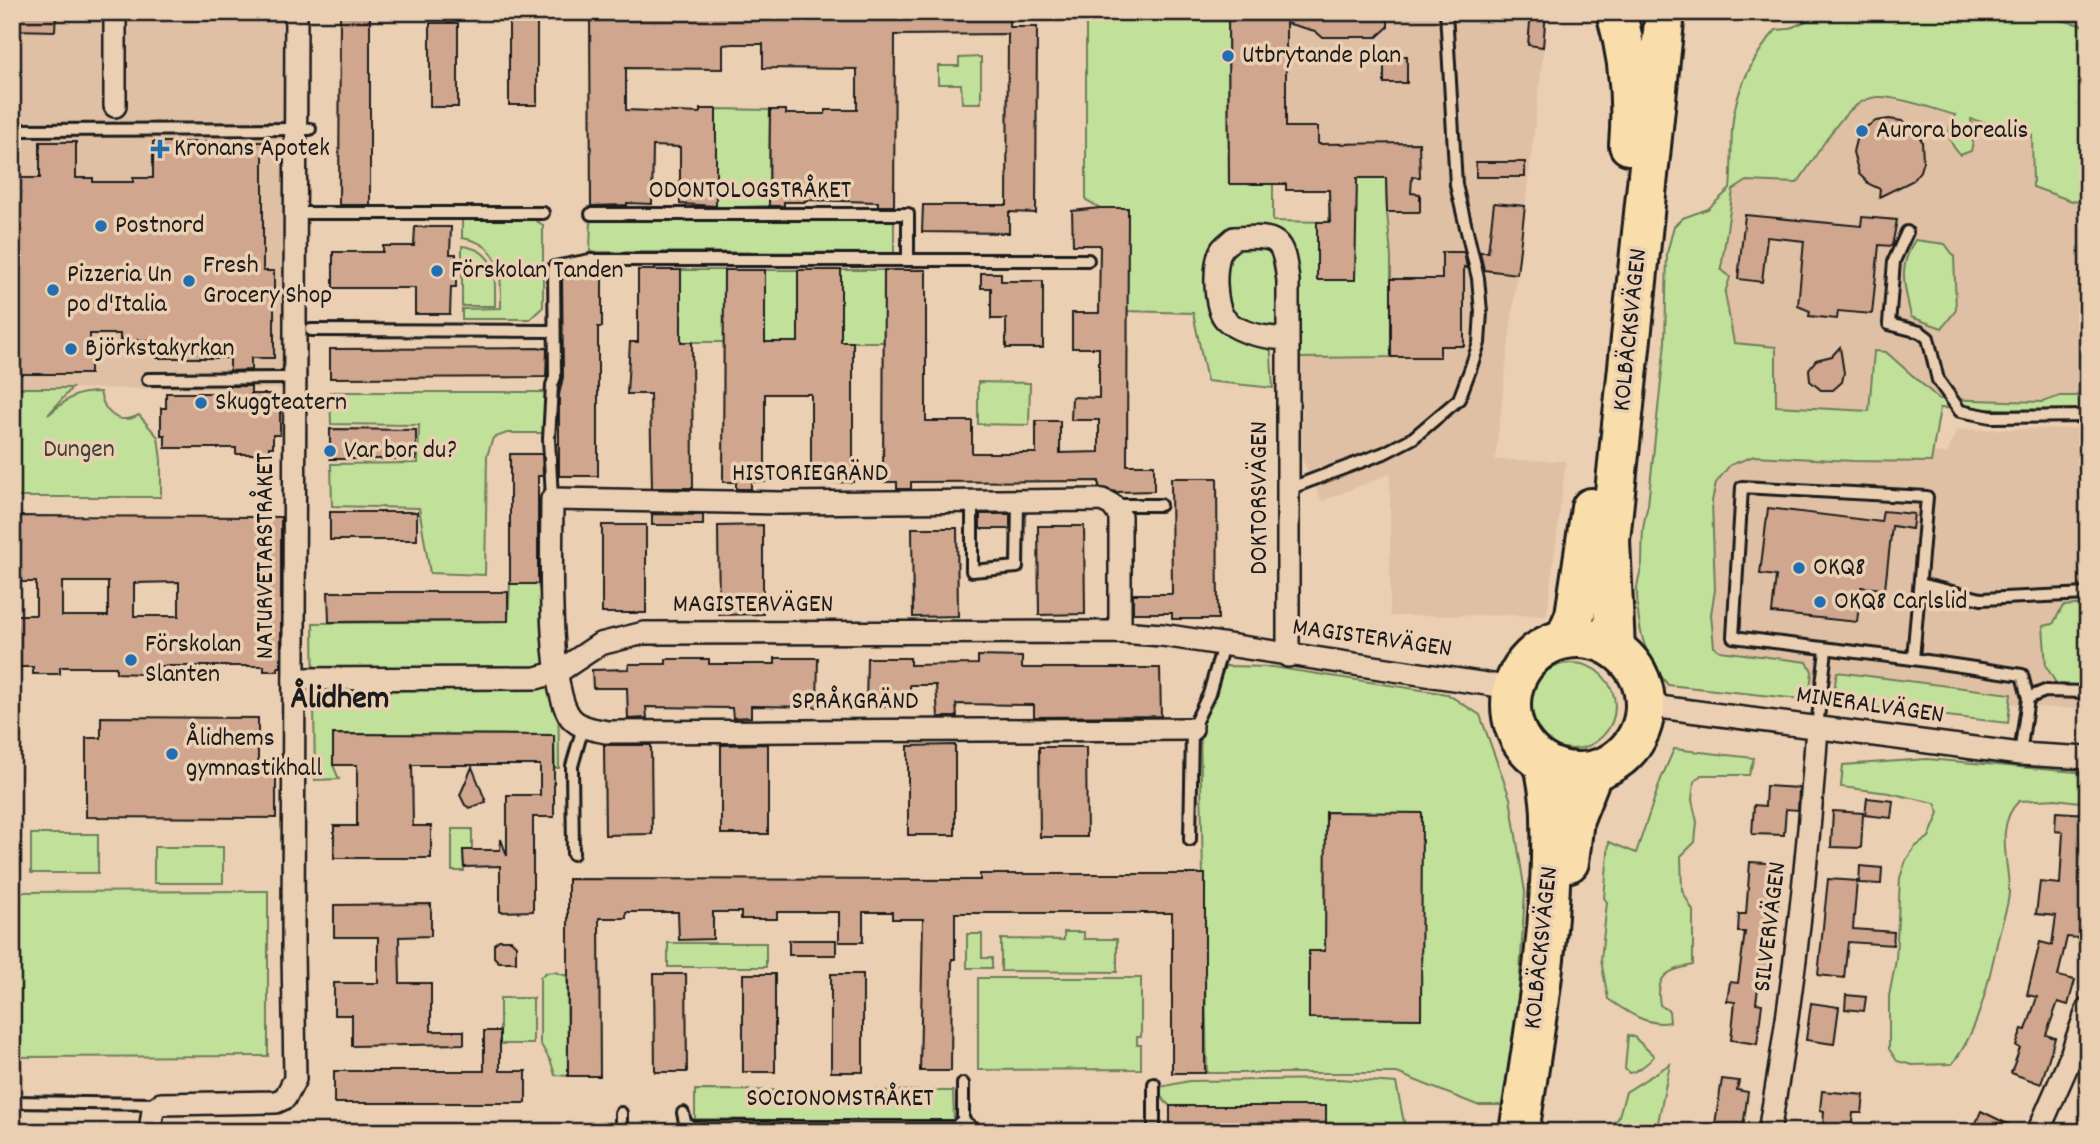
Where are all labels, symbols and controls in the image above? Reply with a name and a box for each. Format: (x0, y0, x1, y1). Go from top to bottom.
place label: Utbrytande plan (1242, 38, 1401, 75)
marker: Utbrytande plan (1220, 48, 1236, 64)
place label: Aurora borealis (1876, 113, 2028, 150)
marker: Aurora borealis (1854, 123, 1870, 139)
place label: Kronans Apotek (174, 131, 330, 168)
marker: Kronans Apotek (152, 141, 168, 157)
street label: ODONTOLOGSTRÅKET (649, 173, 852, 210)
place label: Postnord (115, 208, 204, 245)
marker: Postnord (93, 218, 109, 234)
street label: KOLBÄCKSVÄGEN (1604, 247, 1658, 413)
place label: Fresh Grocery Shop (203, 248, 332, 315)
place label: Förskolan Tanden (451, 253, 624, 290)
place label: Pizzeria Un po d'Italia (67, 257, 172, 324)
marker: Förskolan Tanden (429, 263, 445, 279)
marker: Fresh Grocery Shop (181, 273, 197, 289)
marker: Pizzeria Un po d'Italia (45, 282, 61, 298)
place label: Björkstakyrkan (85, 331, 234, 368)
marker: Björkstakyrkan (63, 341, 79, 357)
place label: Skuggteatern (215, 385, 347, 422)
marker: Skuggteatern (193, 395, 209, 411)
street label: DOKTORSVÄGEN (1242, 421, 1279, 575)
park label: Dungen (43, 432, 115, 469)
place label: Var bor du? (344, 433, 457, 470)
marker: Var bor du? (322, 443, 338, 459)
street label: NATURVETARSTRÅKET (248, 452, 285, 659)
street label: HISTORIEGRÄND (732, 456, 888, 493)
place label: OKQ8 (1813, 550, 1866, 587)
marker: OKQ8 (1791, 560, 1807, 576)
place label: OKQ8 Carlslid (1834, 584, 1967, 621)
street label: MAGISTERVÄGEN (673, 587, 833, 624)
marker: OKQ8 Carlslid (1812, 594, 1828, 610)
street label: MAGISTERVÄGEN (1290, 609, 1454, 669)
place label: Förskolan Slanten (145, 627, 241, 694)
marker: Förskolan Slanten (123, 652, 139, 668)
district label: Ålidhem (291, 677, 389, 724)
street label: MINERALVÄGEN (1794, 677, 1946, 735)
street label: SPRÅKGRÄND (792, 684, 918, 721)
place label: Ålidhems gymnastikhall (186, 721, 322, 788)
marker: Ålidhems gymnastikhall (164, 746, 180, 762)
street label: SILVERVÄGEN (1745, 860, 1797, 994)
street label: KOLBÄCKSVÄGEN (1515, 865, 1569, 1031)
street label: SOCIONOMSTRÅKET (746, 1081, 934, 1118)

